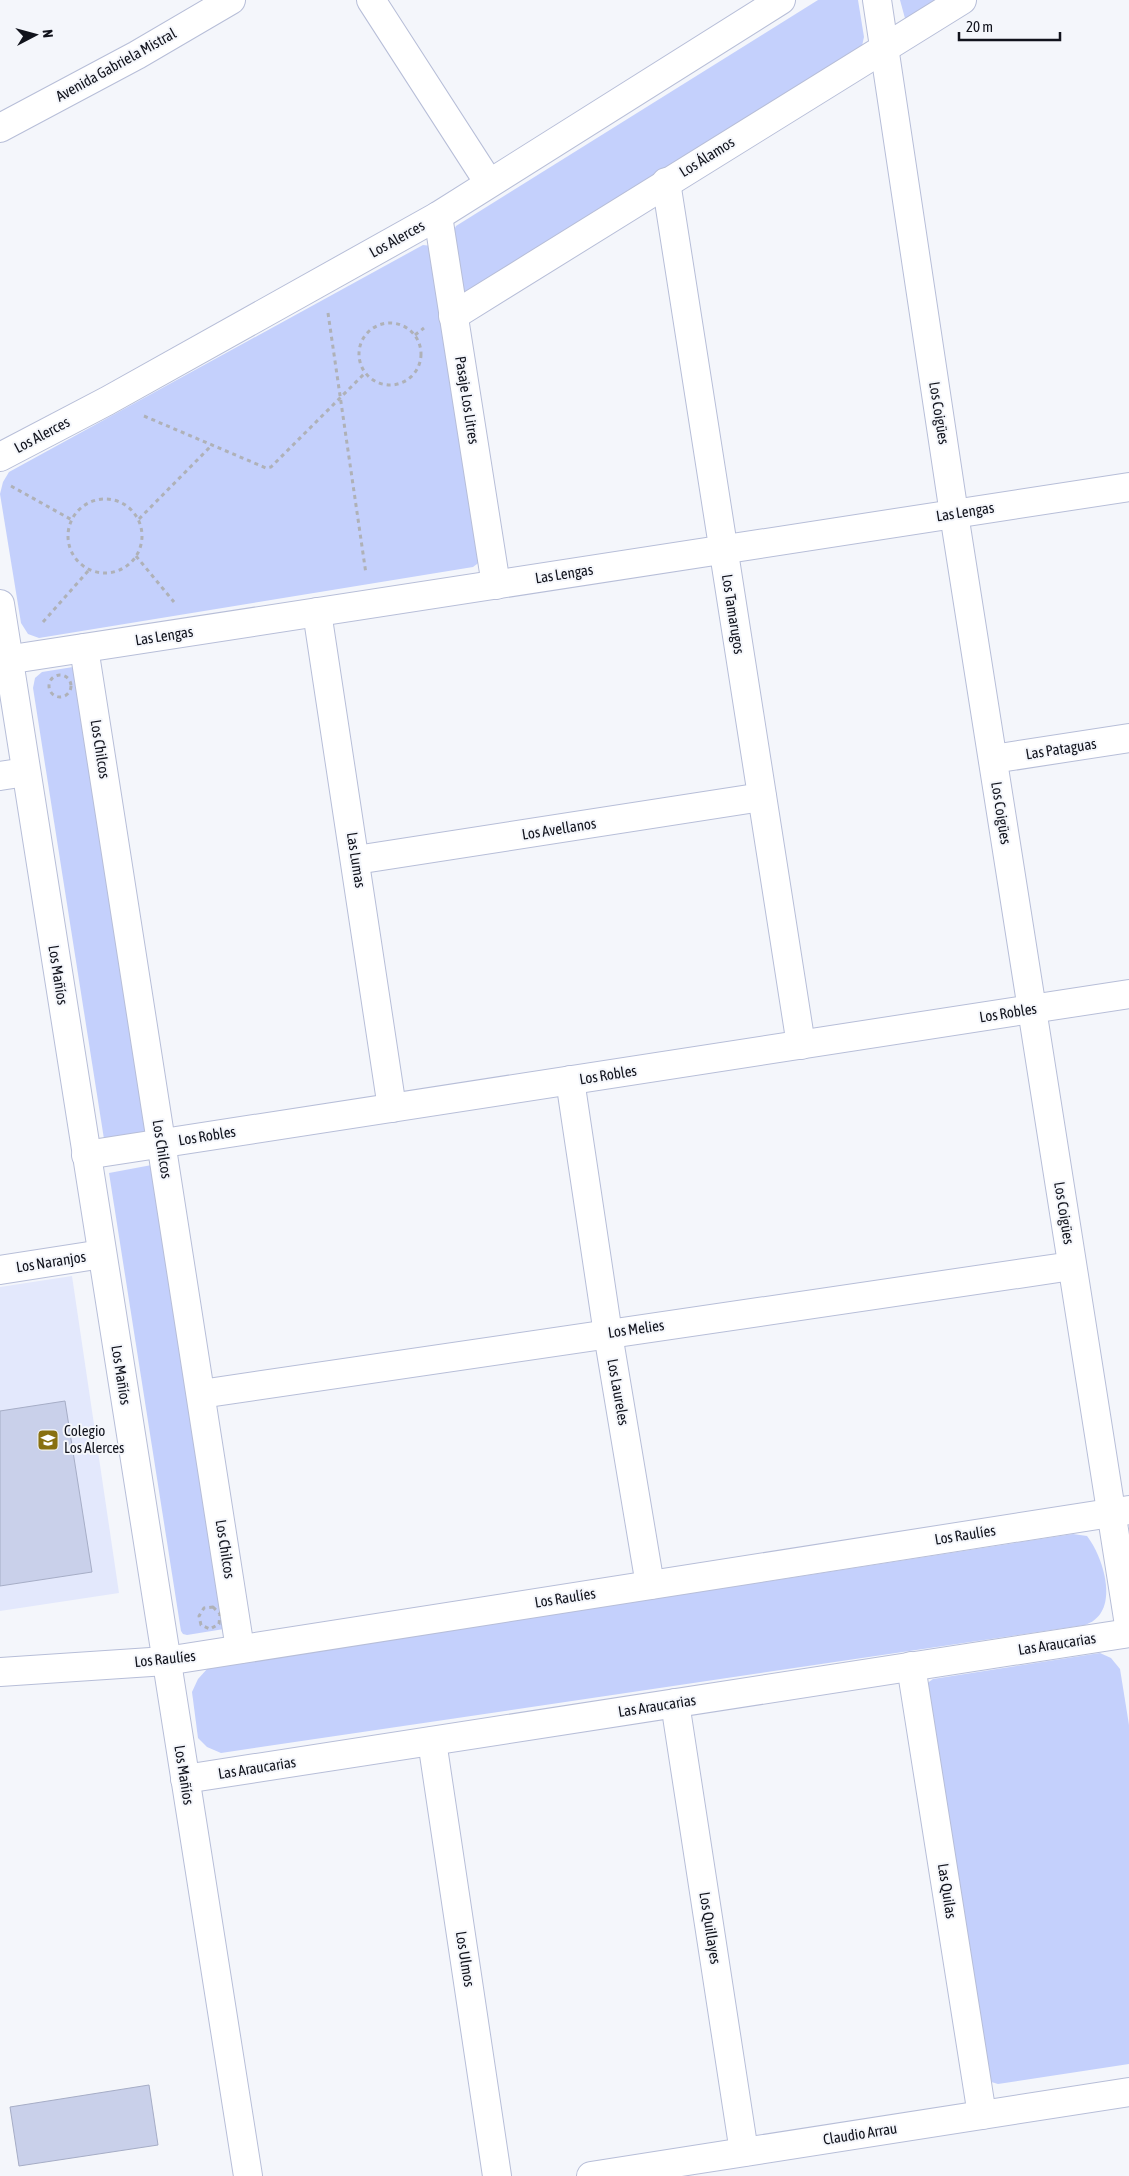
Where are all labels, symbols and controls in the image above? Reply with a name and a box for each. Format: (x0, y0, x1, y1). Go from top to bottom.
north arrow (10, 10, 60, 60)
scale bar (959, 10, 1060, 42)
text: 20 m (966, 18, 993, 35)
street label: Avenida Gabriela Mistral (53, 24, 179, 105)
text: N (40, 29, 56, 39)
street label: Los Álamos (676, 133, 737, 180)
street label: Los Alerces (366, 217, 427, 261)
street label: Pasaje Los Litres (452, 355, 483, 445)
street label: Los Coigües (926, 380, 953, 445)
street label: Los Alerces (11, 413, 72, 456)
street label: Las Lengas (935, 499, 995, 524)
street label: Las Lengas (534, 561, 594, 586)
street label: Los Tamarugos (719, 573, 748, 655)
street label: Las Lengas (134, 623, 194, 648)
street label: Los Chilcos (87, 718, 114, 780)
street label: Las Pataguas (1024, 735, 1098, 762)
street label: Los Coigües (988, 780, 1015, 845)
street label: Los Avellanos (521, 814, 597, 843)
street label: Las Lumas (344, 831, 369, 889)
street label: Los Mañíos (45, 944, 72, 1006)
street label: Los Robles (978, 1000, 1038, 1025)
street label: Los Robles (578, 1062, 638, 1087)
street label: Los Chilcos (149, 1118, 176, 1180)
street label: Los Robles (177, 1123, 237, 1148)
street label: Los Coigües (1051, 1180, 1078, 1245)
street label: Los Naranjos (15, 1248, 87, 1275)
street label: Los Melies (607, 1316, 665, 1341)
street label: Los Mañíos (108, 1344, 135, 1406)
street label: Los Laureles (604, 1357, 633, 1427)
place label: Colegio Los Alerces (64, 1422, 124, 1456)
school or university icon: Colegio Los Alerces (36, 1428, 60, 1452)
street label: Los Chilcos (212, 1518, 239, 1580)
street label: Los Raulíes (933, 1521, 997, 1548)
street label: Los Raulíes (533, 1584, 597, 1611)
street label: Las Araucarias (1017, 1629, 1097, 1658)
street label: Los Raulíes (133, 1647, 196, 1670)
street label: Las Araucarias (617, 1691, 697, 1720)
street label: Los Mañíos (171, 1744, 198, 1806)
street label: Las Araucarias (217, 1753, 297, 1782)
street label: Las Quilas (935, 1862, 960, 1920)
street label: Los Quillayes (696, 1891, 725, 1965)
street label: Los Ulmos (453, 1930, 478, 1988)
street label: Claudio Arrau (822, 2119, 898, 2148)

